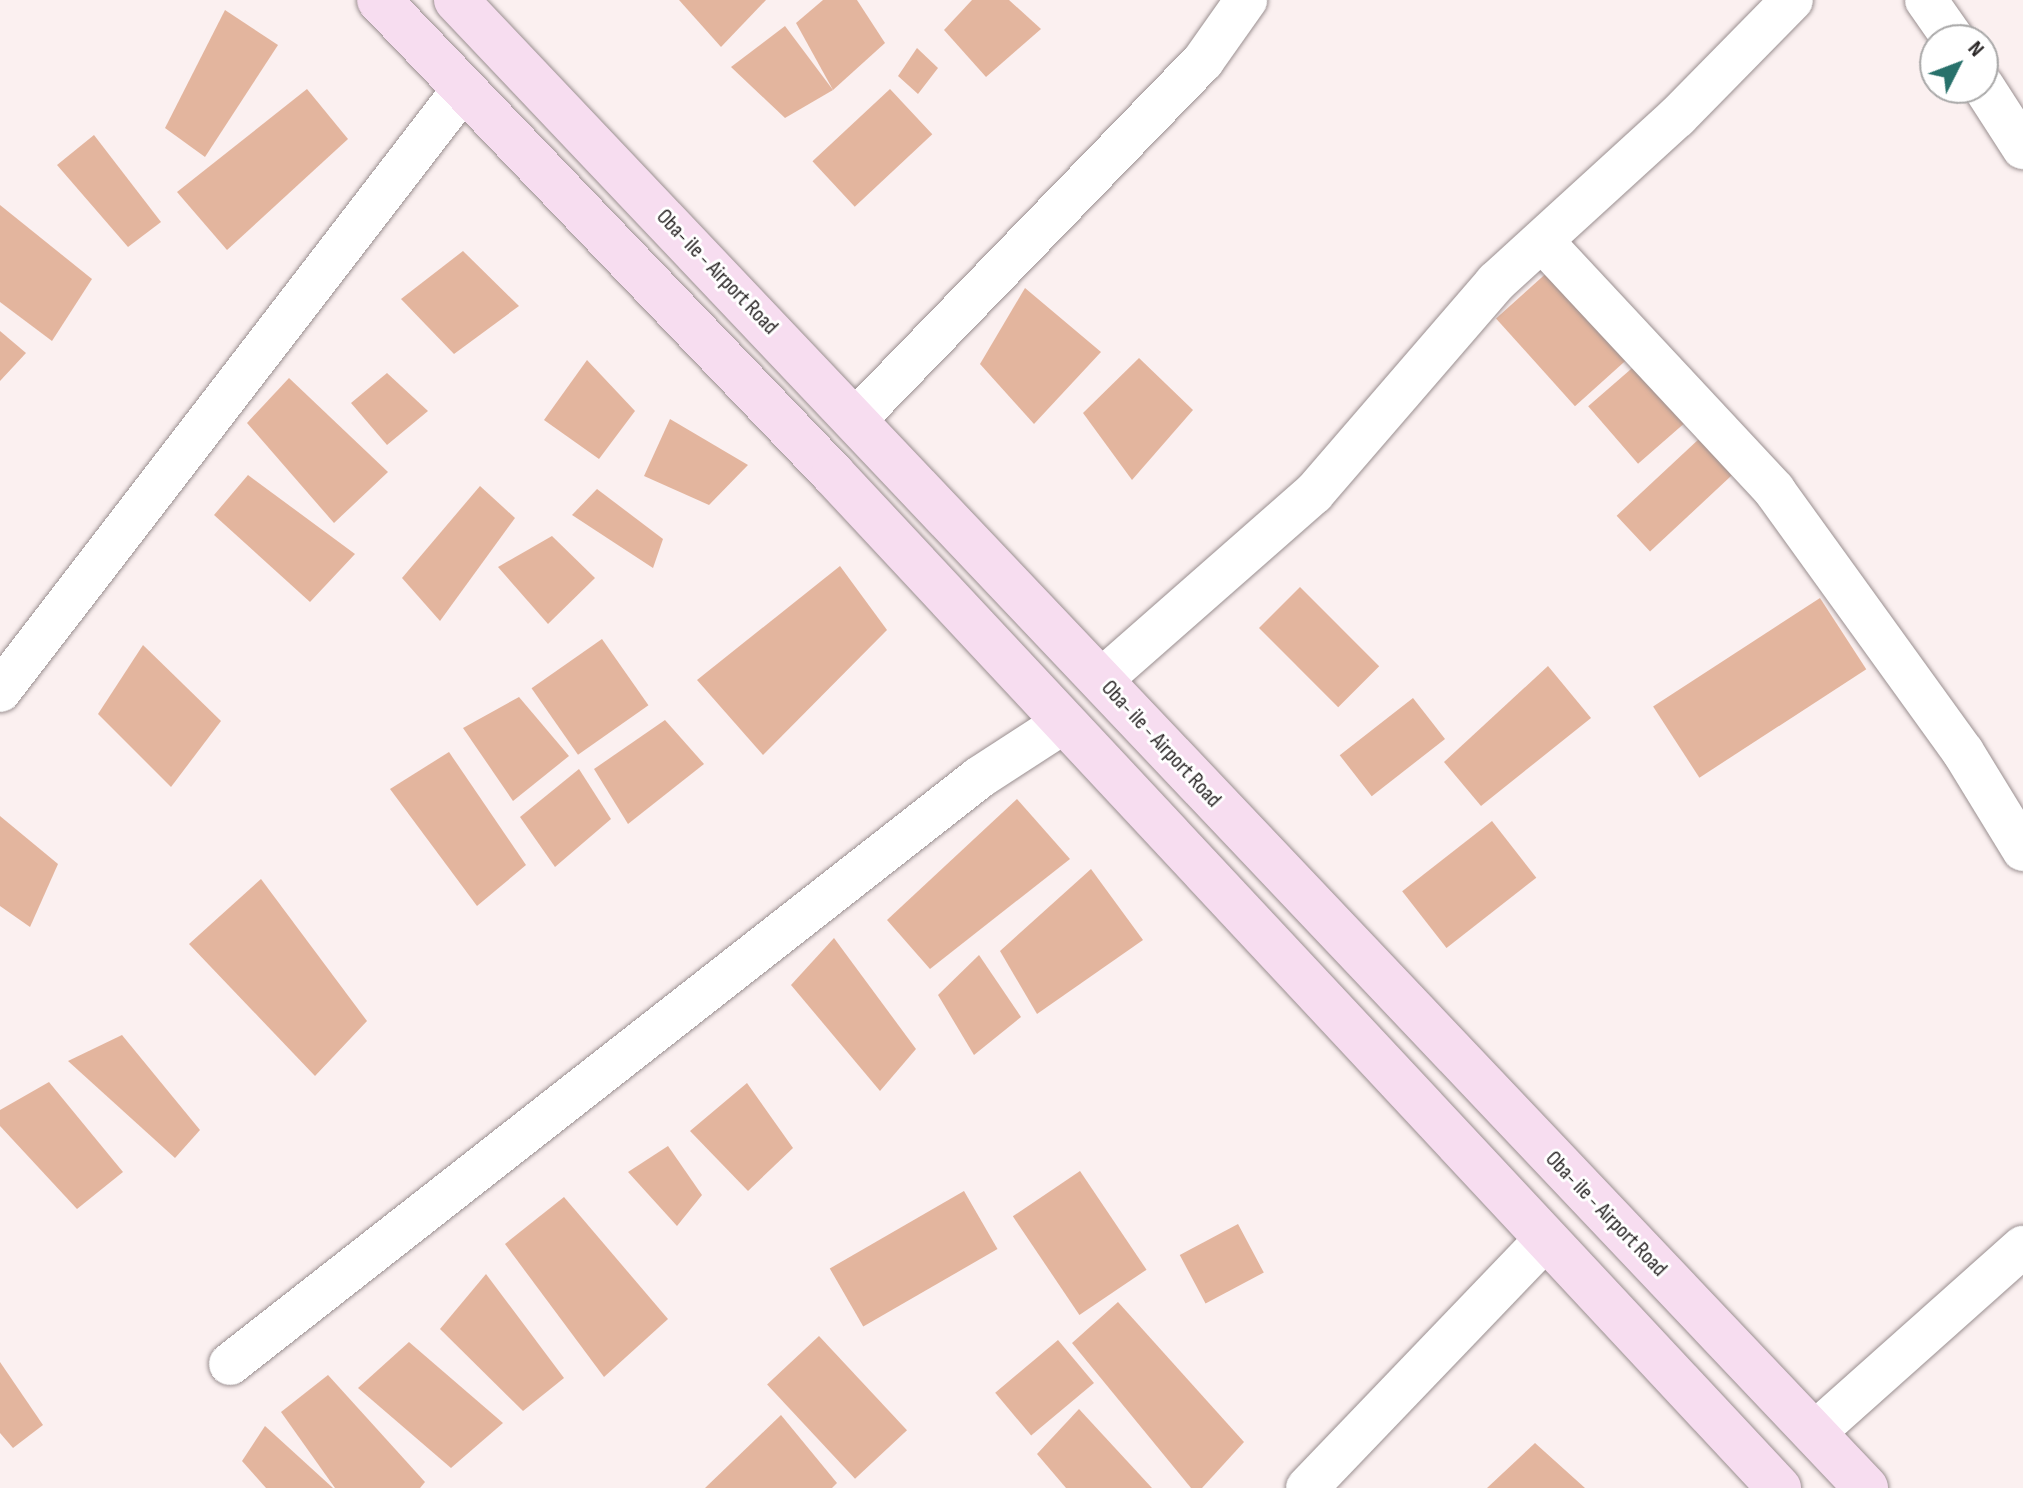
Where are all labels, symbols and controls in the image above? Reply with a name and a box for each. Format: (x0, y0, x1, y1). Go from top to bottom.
north arrow (1919, 24, 1999, 104)
text: N (1962, 36, 1990, 62)
street label: Oba- ile - Airport Road (651, 204, 783, 340)
street label: Oba- ile - Airport Road (1096, 675, 1226, 813)
street label: Oba- ile - Airport Road (1540, 1146, 1672, 1282)

